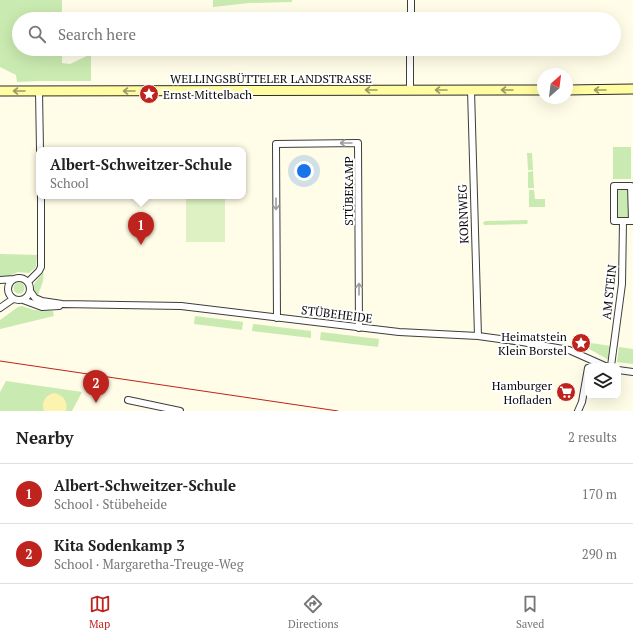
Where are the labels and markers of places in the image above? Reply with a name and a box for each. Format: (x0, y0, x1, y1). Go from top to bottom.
place icon: Ernst Mittelbach (138, 83, 160, 105)
place label: Ernst Mittelbach (163, 87, 252, 102)
pin: 1 (128, 212, 154, 245)
place label: Heimatstein Klein Borstel (498, 329, 567, 358)
place icon: Heimatstein Klein Borstel (570, 332, 592, 354)
pin: 2 (83, 370, 109, 403)
place label: Hamburger Hofladen (492, 378, 552, 407)
supermarket icon: Hamburger Hofladen (555, 381, 577, 403)

